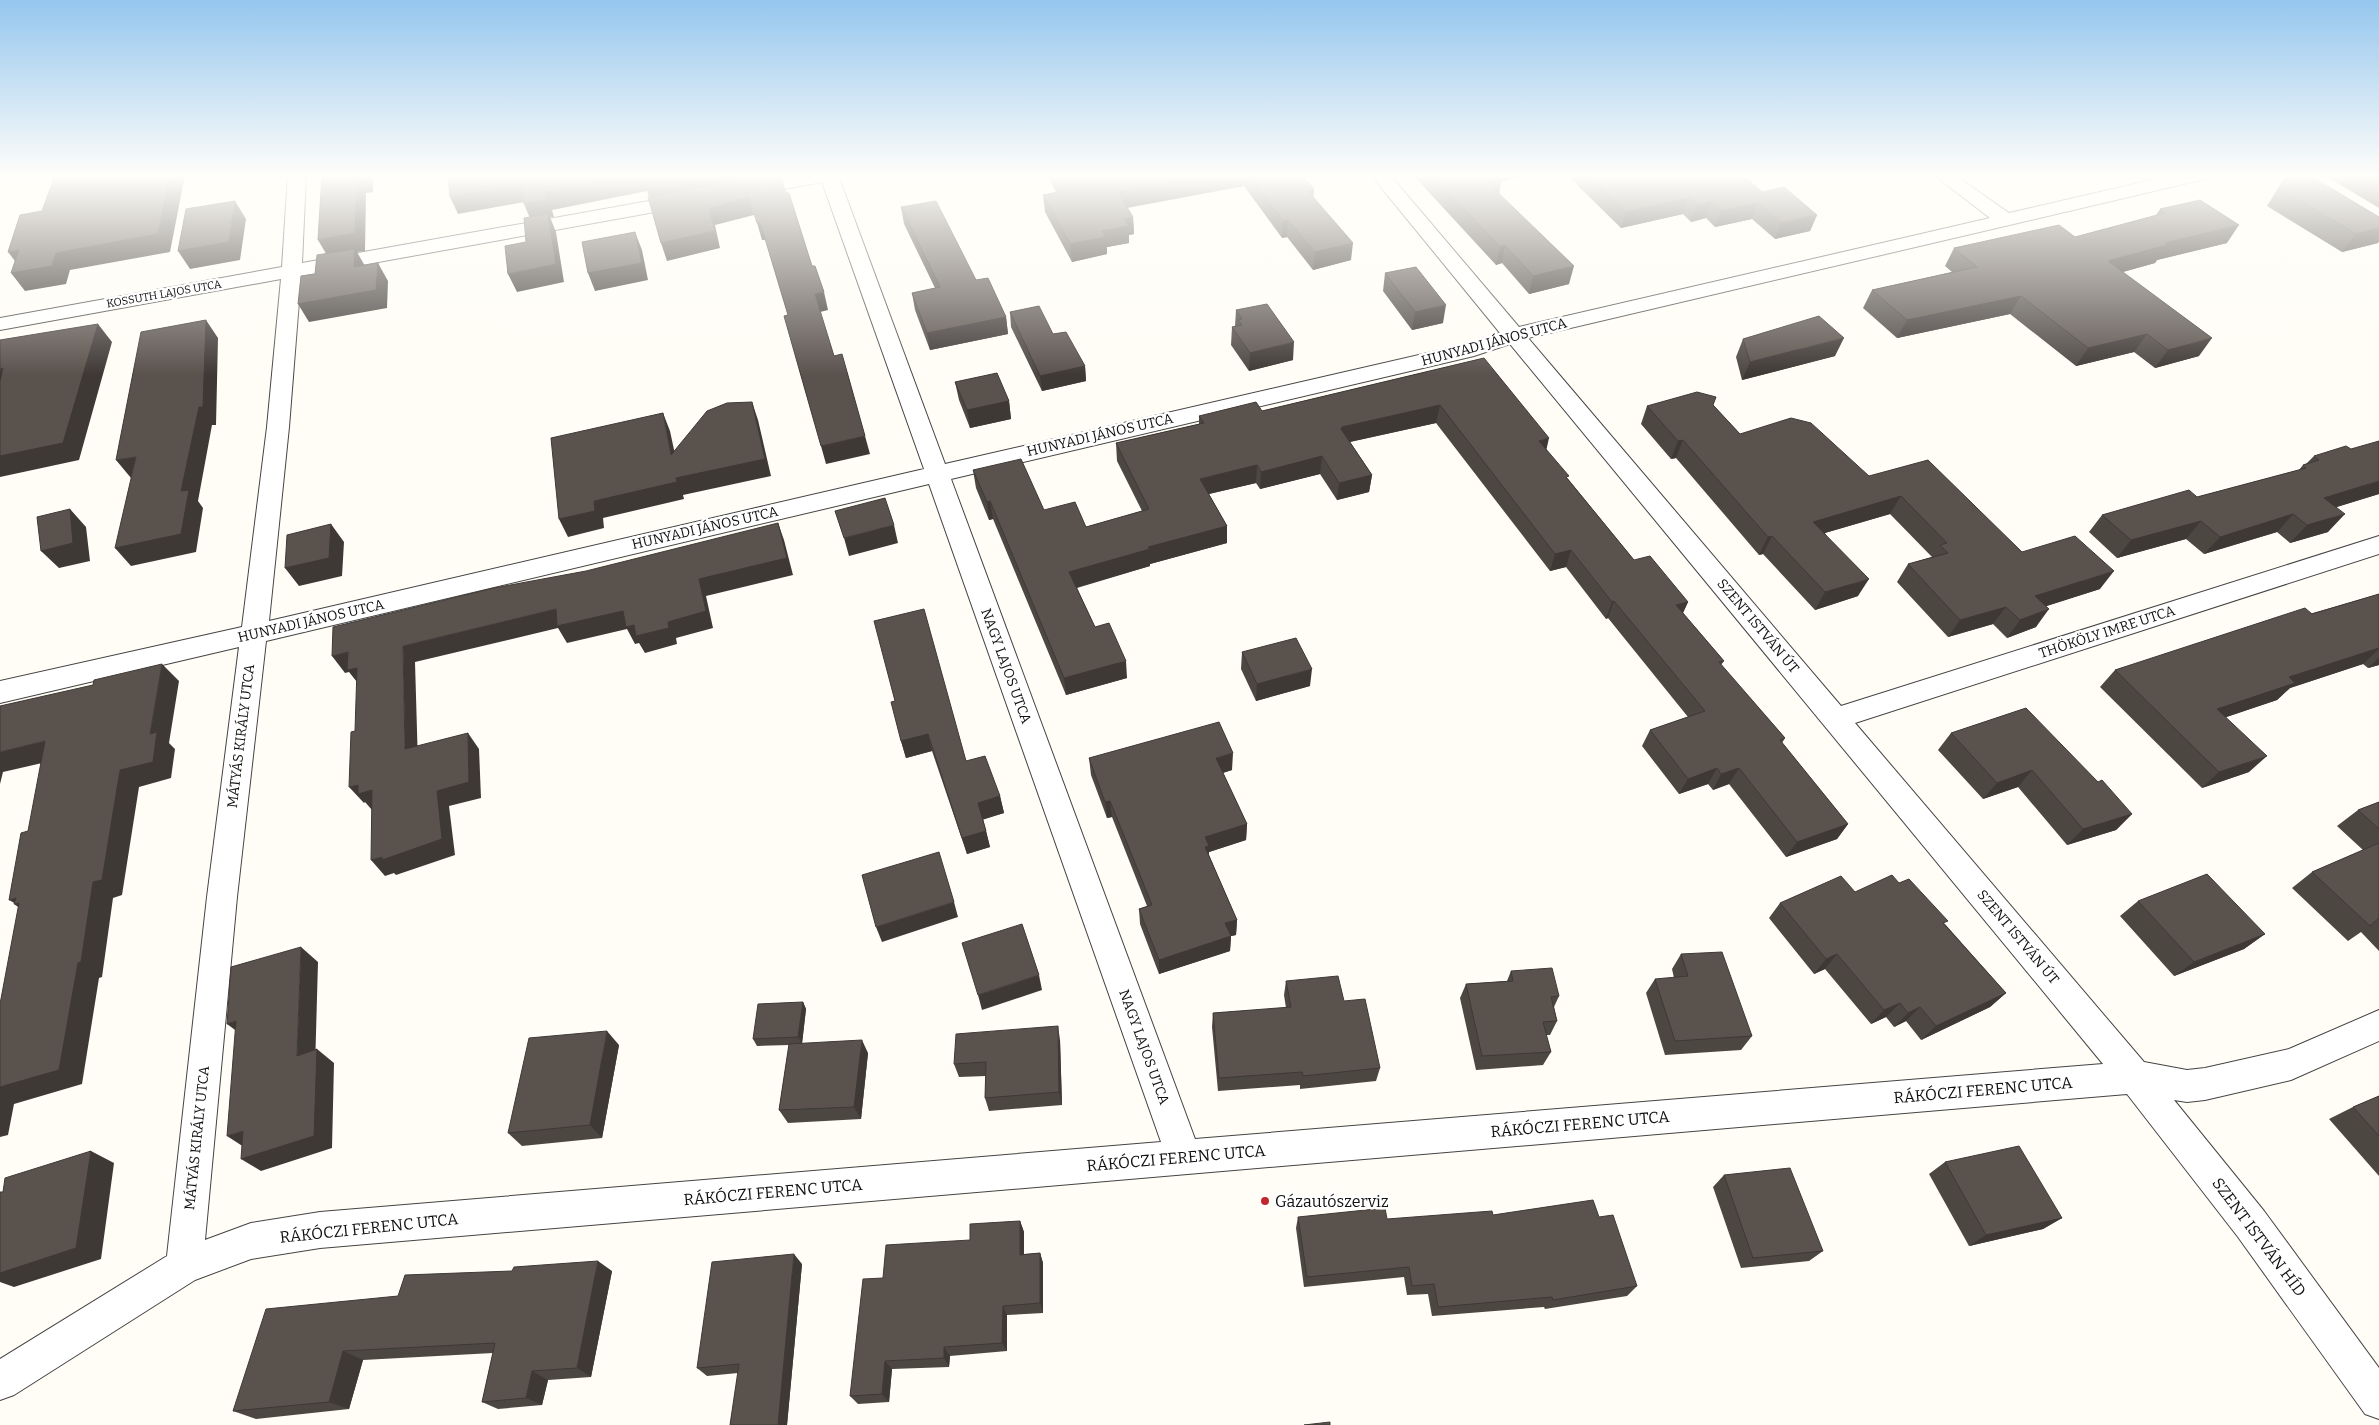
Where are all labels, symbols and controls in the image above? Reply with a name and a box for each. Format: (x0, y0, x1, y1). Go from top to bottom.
street label: KOSSUTH LAJOS UTCA (105, 277, 223, 311)
street label: HUNYADI JÁNOS UTCA (1419, 313, 1569, 370)
street label: HUNYADI JÁNOS UTCA (1025, 409, 1175, 460)
street label: HUNYADI JÁNOS UTCA (630, 502, 780, 553)
street label: SZENT ISTVÁN ÚT (1714, 575, 1803, 677)
street label: HUNYADI JÁNOS UTCA (236, 595, 386, 646)
street label: THÖKÖLY IMRE UTCA (2037, 602, 2177, 662)
street label: NAGY LAJOS UTCA (977, 606, 1035, 726)
street label: MÁTYÁS KIRÁLY UTCA (223, 663, 258, 809)
street label: SZENT ISTVÁN ÚT (1974, 886, 2063, 988)
street label: NAGY LAJOS UTCA (1115, 987, 1173, 1107)
street label: MÁTYÁS KIRÁLY UTCA (180, 1065, 213, 1211)
street label: RÁKÓCZI FERENC UTCA (1893, 1072, 2074, 1107)
street label: RÁKÓCZI FERENC UTCA (1490, 1106, 1671, 1141)
street label: RÁKÓCZI FERENC UTCA (1086, 1140, 1267, 1175)
street label: SZENT ISTVÁN HÍD (2208, 1173, 2311, 1300)
street label: RÁKÓCZI FERENC UTCA (683, 1174, 864, 1209)
place label: Gázautószerviz (1275, 1192, 1389, 1211)
marker: Gázautószerviz (1259, 1195, 1271, 1207)
street label: RÁKÓCZI FERENC UTCA (279, 1208, 460, 1247)

